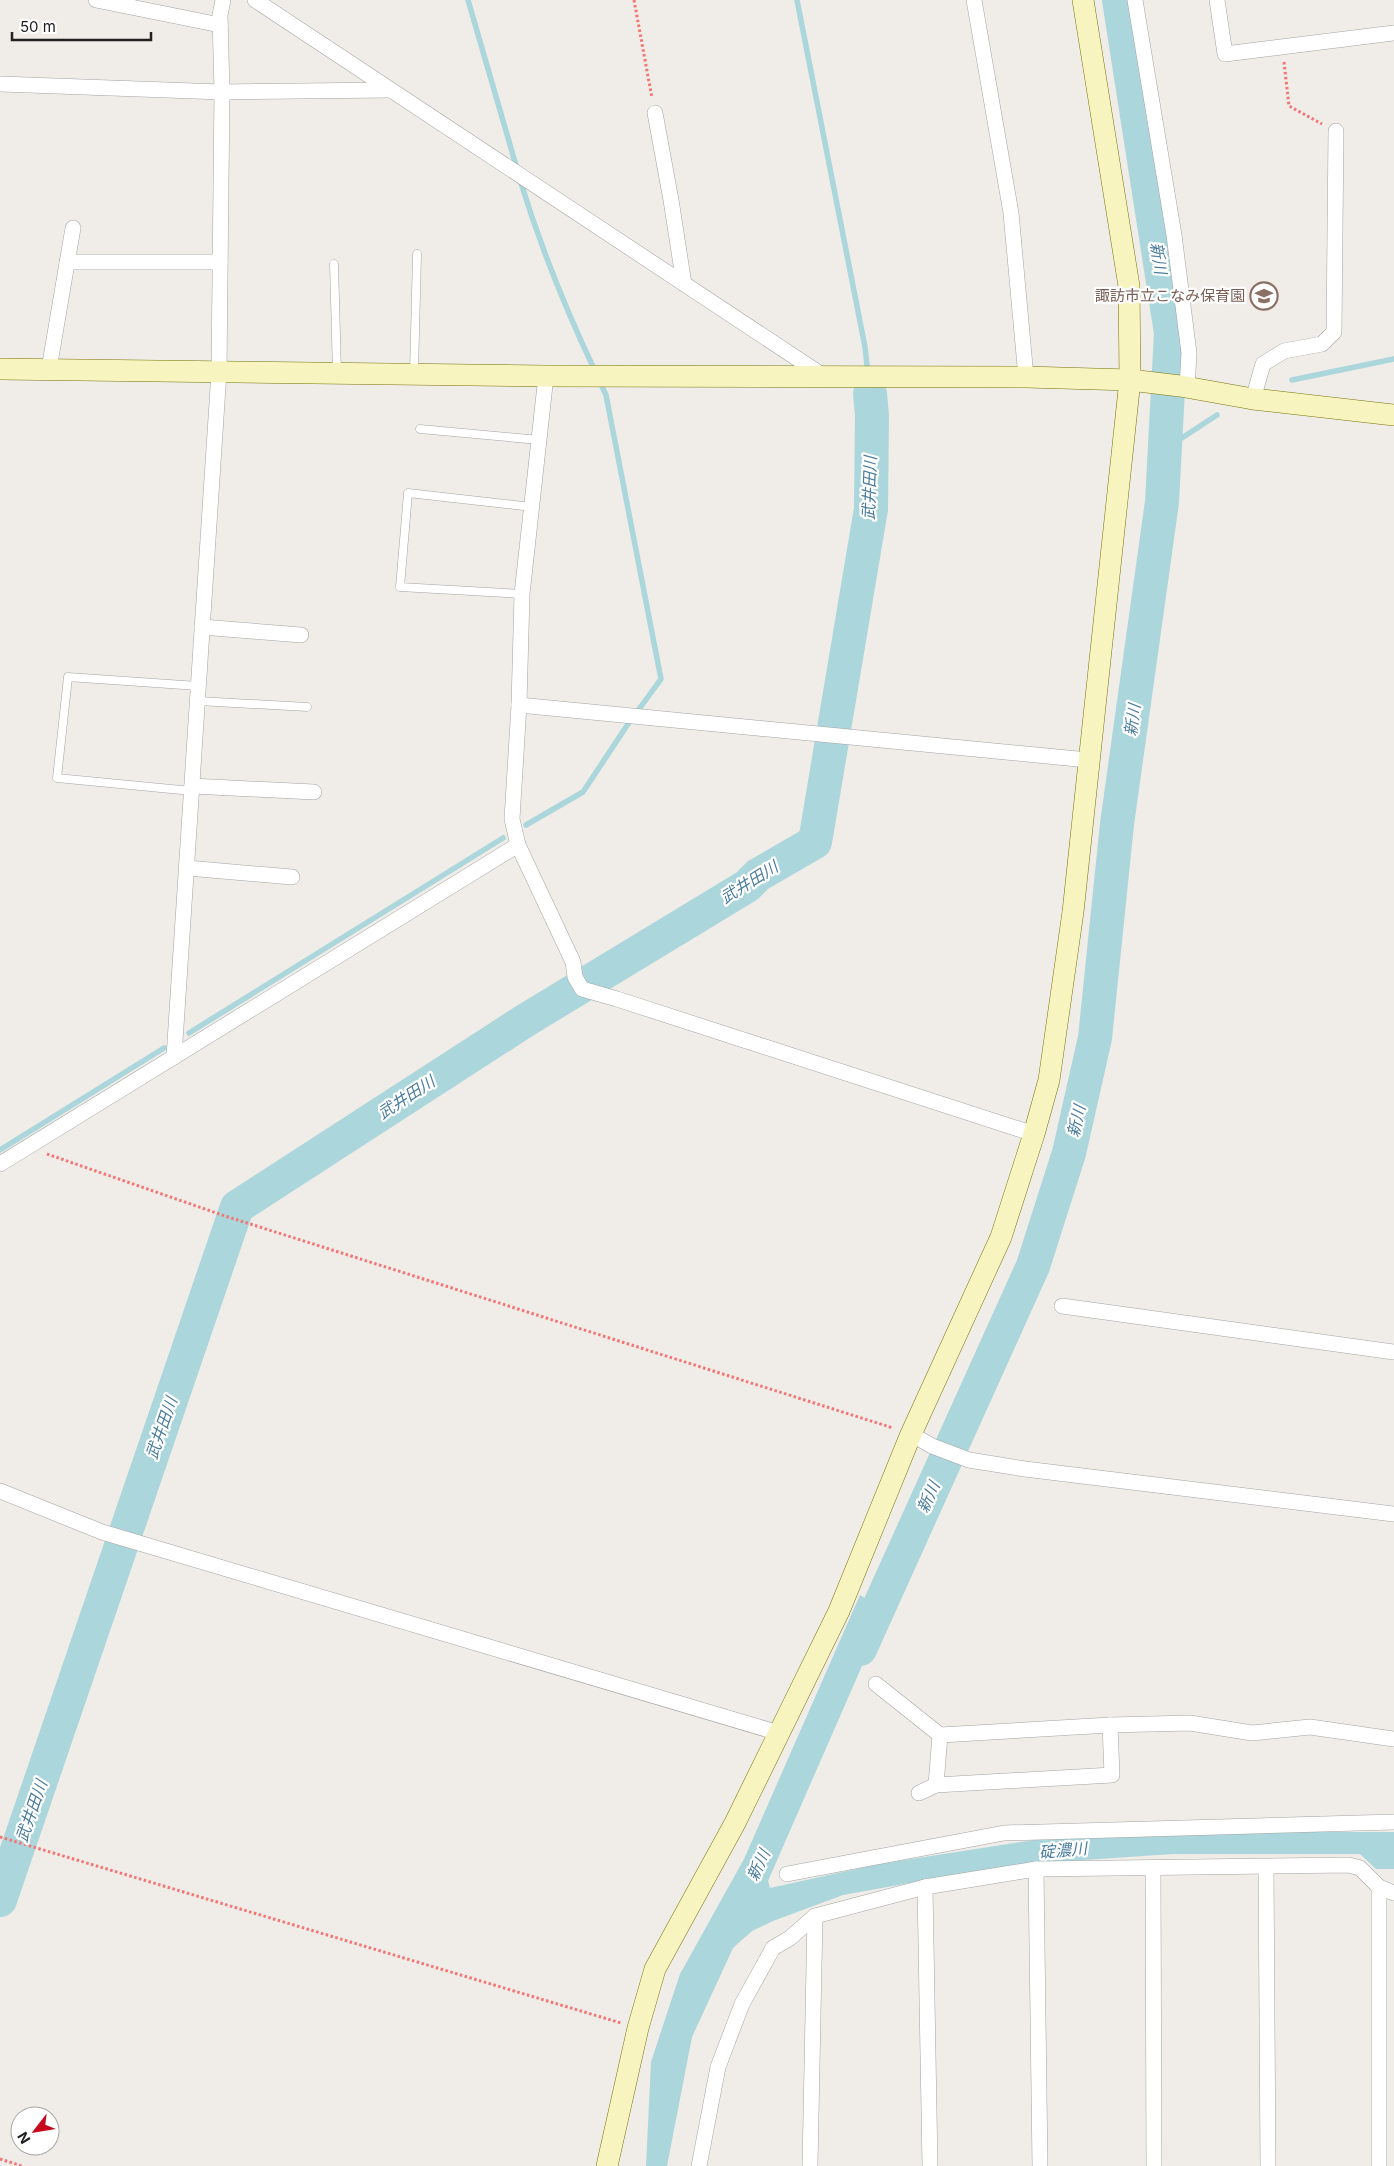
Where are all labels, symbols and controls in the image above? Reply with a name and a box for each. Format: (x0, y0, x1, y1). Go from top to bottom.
scale bar (12, 10, 151, 42)
text: 50 m (20, 17, 56, 36)
water label: 新川 (1147, 241, 1172, 277)
school or university icon: 諏訪市立こなみ保育園 (1249, 281, 1279, 311)
place label: 諏訪市立こなみ保育園 (1095, 286, 1245, 305)
water label: 武井田川 (858, 454, 880, 520)
water label: 新川 (1120, 701, 1144, 737)
water label: 武井田川 (717, 856, 783, 907)
water label: 武井田川 (374, 1070, 440, 1123)
water label: 新川 (1063, 1101, 1090, 1139)
water label: 武井田川 (141, 1393, 182, 1462)
water label: 新川 (912, 1476, 944, 1516)
water label: 武井田川 (11, 1776, 52, 1845)
water label: 碇濃川 (1038, 1838, 1090, 1862)
water label: 新川 (742, 1844, 775, 1884)
north arrow (10, 2106, 60, 2156)
text: N (13, 2129, 33, 2147)

